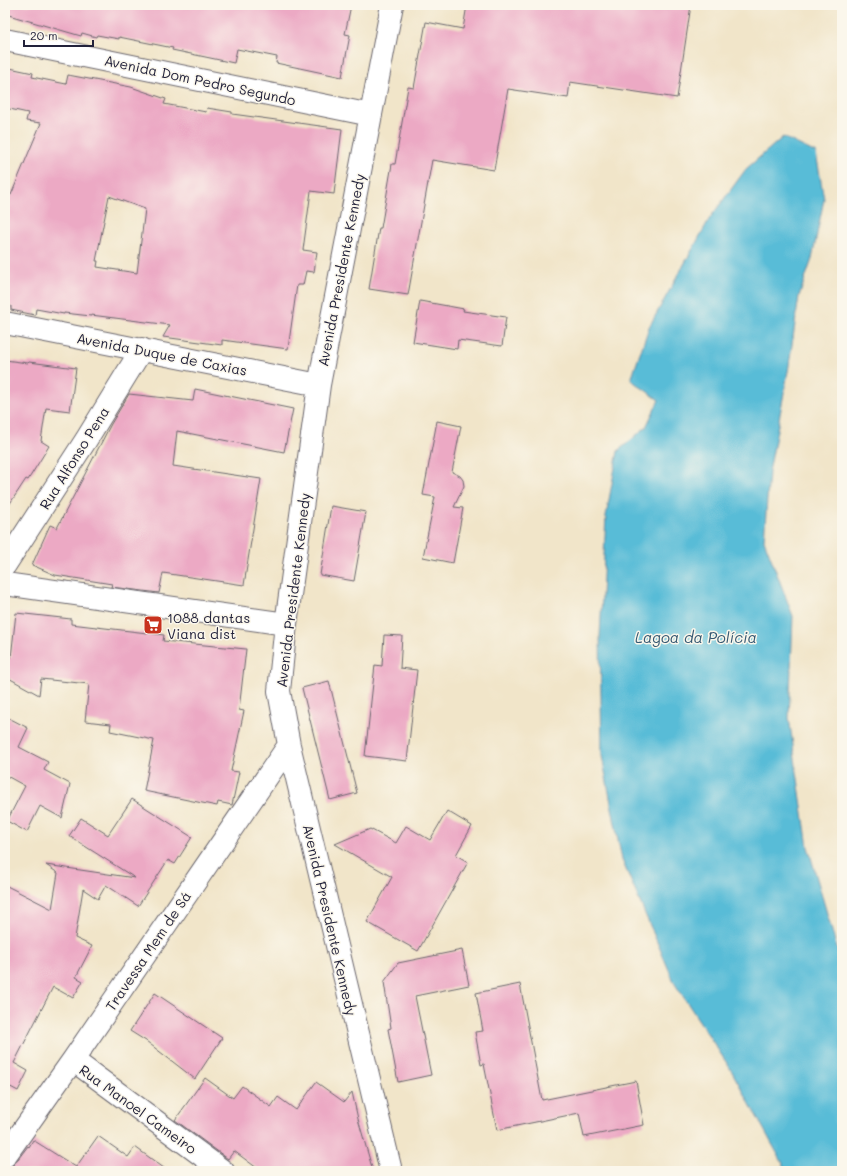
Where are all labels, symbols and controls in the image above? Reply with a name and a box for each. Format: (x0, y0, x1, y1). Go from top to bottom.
scale bar (24, 22, 93, 48)
text: 20 m (30, 27, 58, 43)
street label: Avenida Dom Pedro Segundo (103, 50, 297, 110)
street label: Avenida Presidente Kennedy (313, 172, 369, 368)
street label: Avenida Duque de Caxias (75, 328, 249, 380)
street label: Rua Alfonso Pena (35, 403, 113, 513)
street label: Avenida Presidente Kennedy (272, 492, 314, 688)
place label: 1088 dantas Viana dist (167, 608, 250, 643)
supermarket icon: 1088 dantas Viana dist (142, 614, 164, 636)
water label: Lagoa da Polícia (635, 627, 757, 647)
street label: Avenida Presidente Kennedy (299, 822, 361, 1018)
street label: Travessa Mem de Sá (101, 887, 195, 1015)
street label: Rua Manoel Cameiro (76, 1060, 200, 1158)

